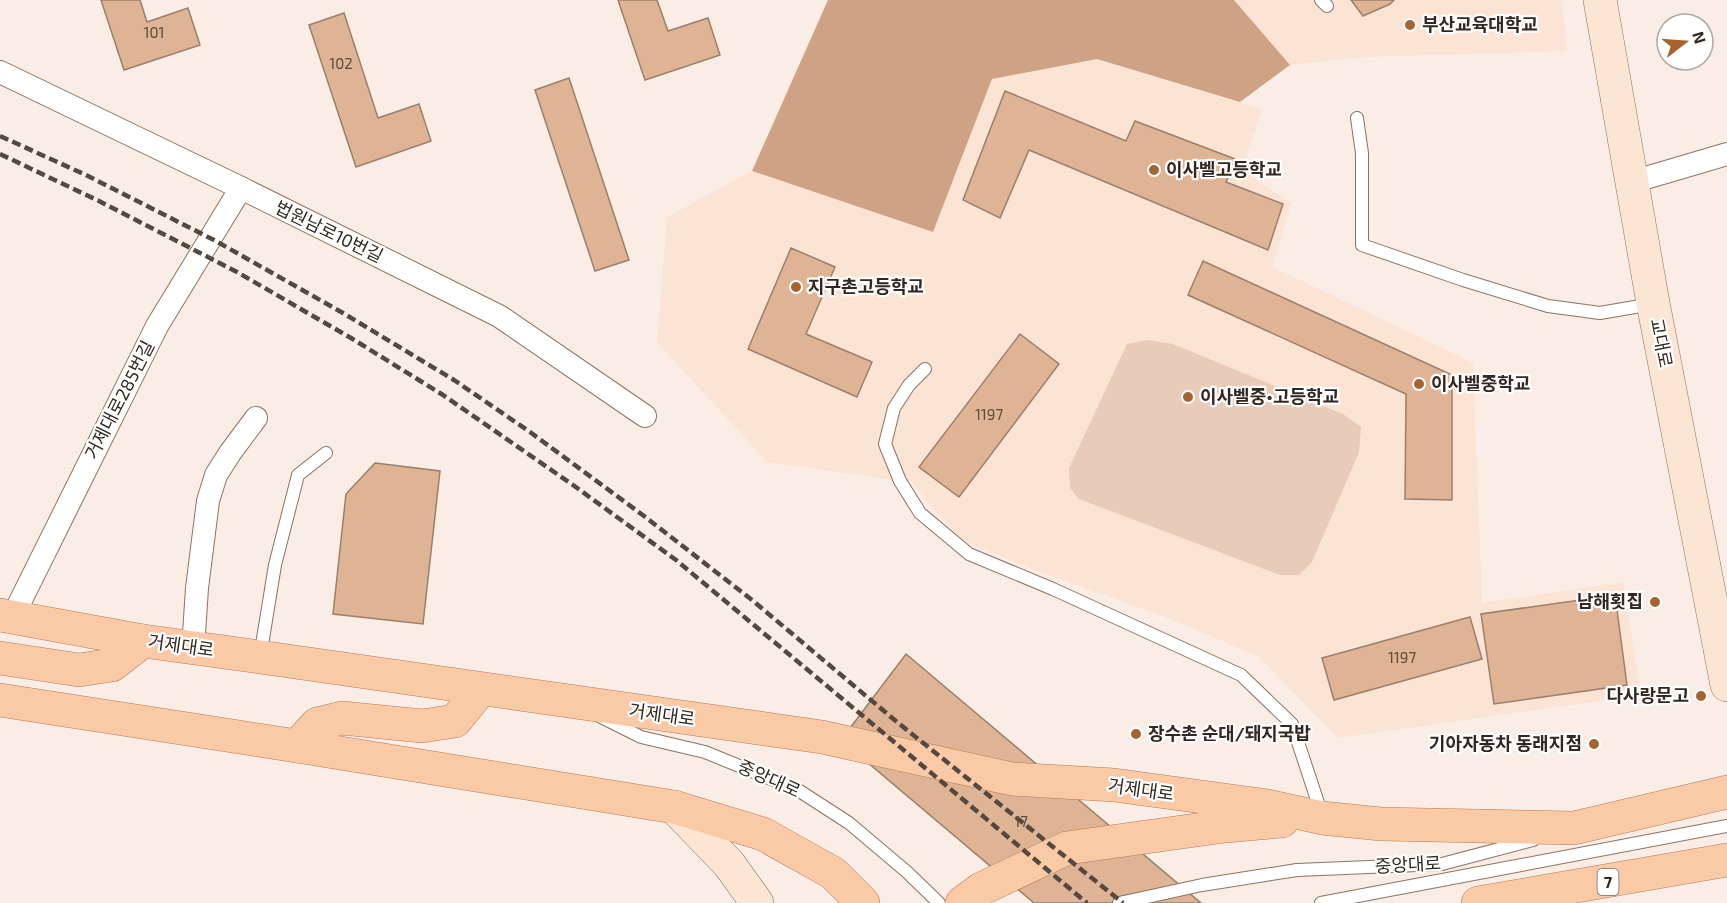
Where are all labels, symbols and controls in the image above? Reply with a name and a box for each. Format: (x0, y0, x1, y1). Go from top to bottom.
north arrow (1655, 12, 1715, 72)
place label: 부산교육대학교 (1422, 13, 1538, 35)
marker: 부산교육대학교 (1403, 18, 1417, 32)
house number: 101 (144, 23, 165, 41)
text: N (1689, 29, 1711, 46)
house number: 102 (329, 54, 353, 72)
place label: 이사벨고등학교 (1166, 158, 1282, 180)
marker: 이사벨고등학교 (1147, 163, 1161, 177)
street label: 법원남로10번길 (272, 195, 387, 267)
place label: 지구촌고등학교 (808, 275, 924, 297)
marker: 지구촌고등학교 (789, 280, 803, 294)
street label: 교대로 (1646, 316, 1678, 369)
street label: 거제대로285번길 (80, 337, 158, 462)
place label: 이사벨중학교 (1431, 372, 1530, 394)
marker: 이사벨중학교 (1412, 377, 1426, 391)
place label: 이사벨중•고등학교 (1200, 385, 1339, 407)
marker: 이사벨중•고등학교 (1181, 390, 1195, 404)
house number: 1197 (975, 405, 1003, 423)
place label: 남해횟집 (1577, 590, 1643, 612)
marker: 남해횟집 (1648, 595, 1662, 609)
street label: 거제대로 (147, 630, 215, 661)
house number: 1197 (1388, 648, 1416, 666)
place label: 다사랑문고 (1606, 684, 1689, 706)
marker: 다사랑문고 (1694, 689, 1708, 703)
street label: 거제대로 (628, 699, 696, 730)
place label: 장수촌 순대/돼지국밥 (1148, 722, 1311, 744)
marker: 장수촌 순대/돼지국밥 (1129, 727, 1143, 741)
place label: 기아자동차 동래지점 (1429, 732, 1582, 754)
marker: 기아자동차 동래지점 (1587, 737, 1601, 751)
street label: 중앙대로 (735, 755, 804, 802)
street label: 거제대로 (1107, 774, 1175, 805)
house number: 17 (1014, 812, 1028, 830)
street label: 중앙대로 (1374, 851, 1442, 877)
road number: 7 (1598, 869, 1618, 895)

